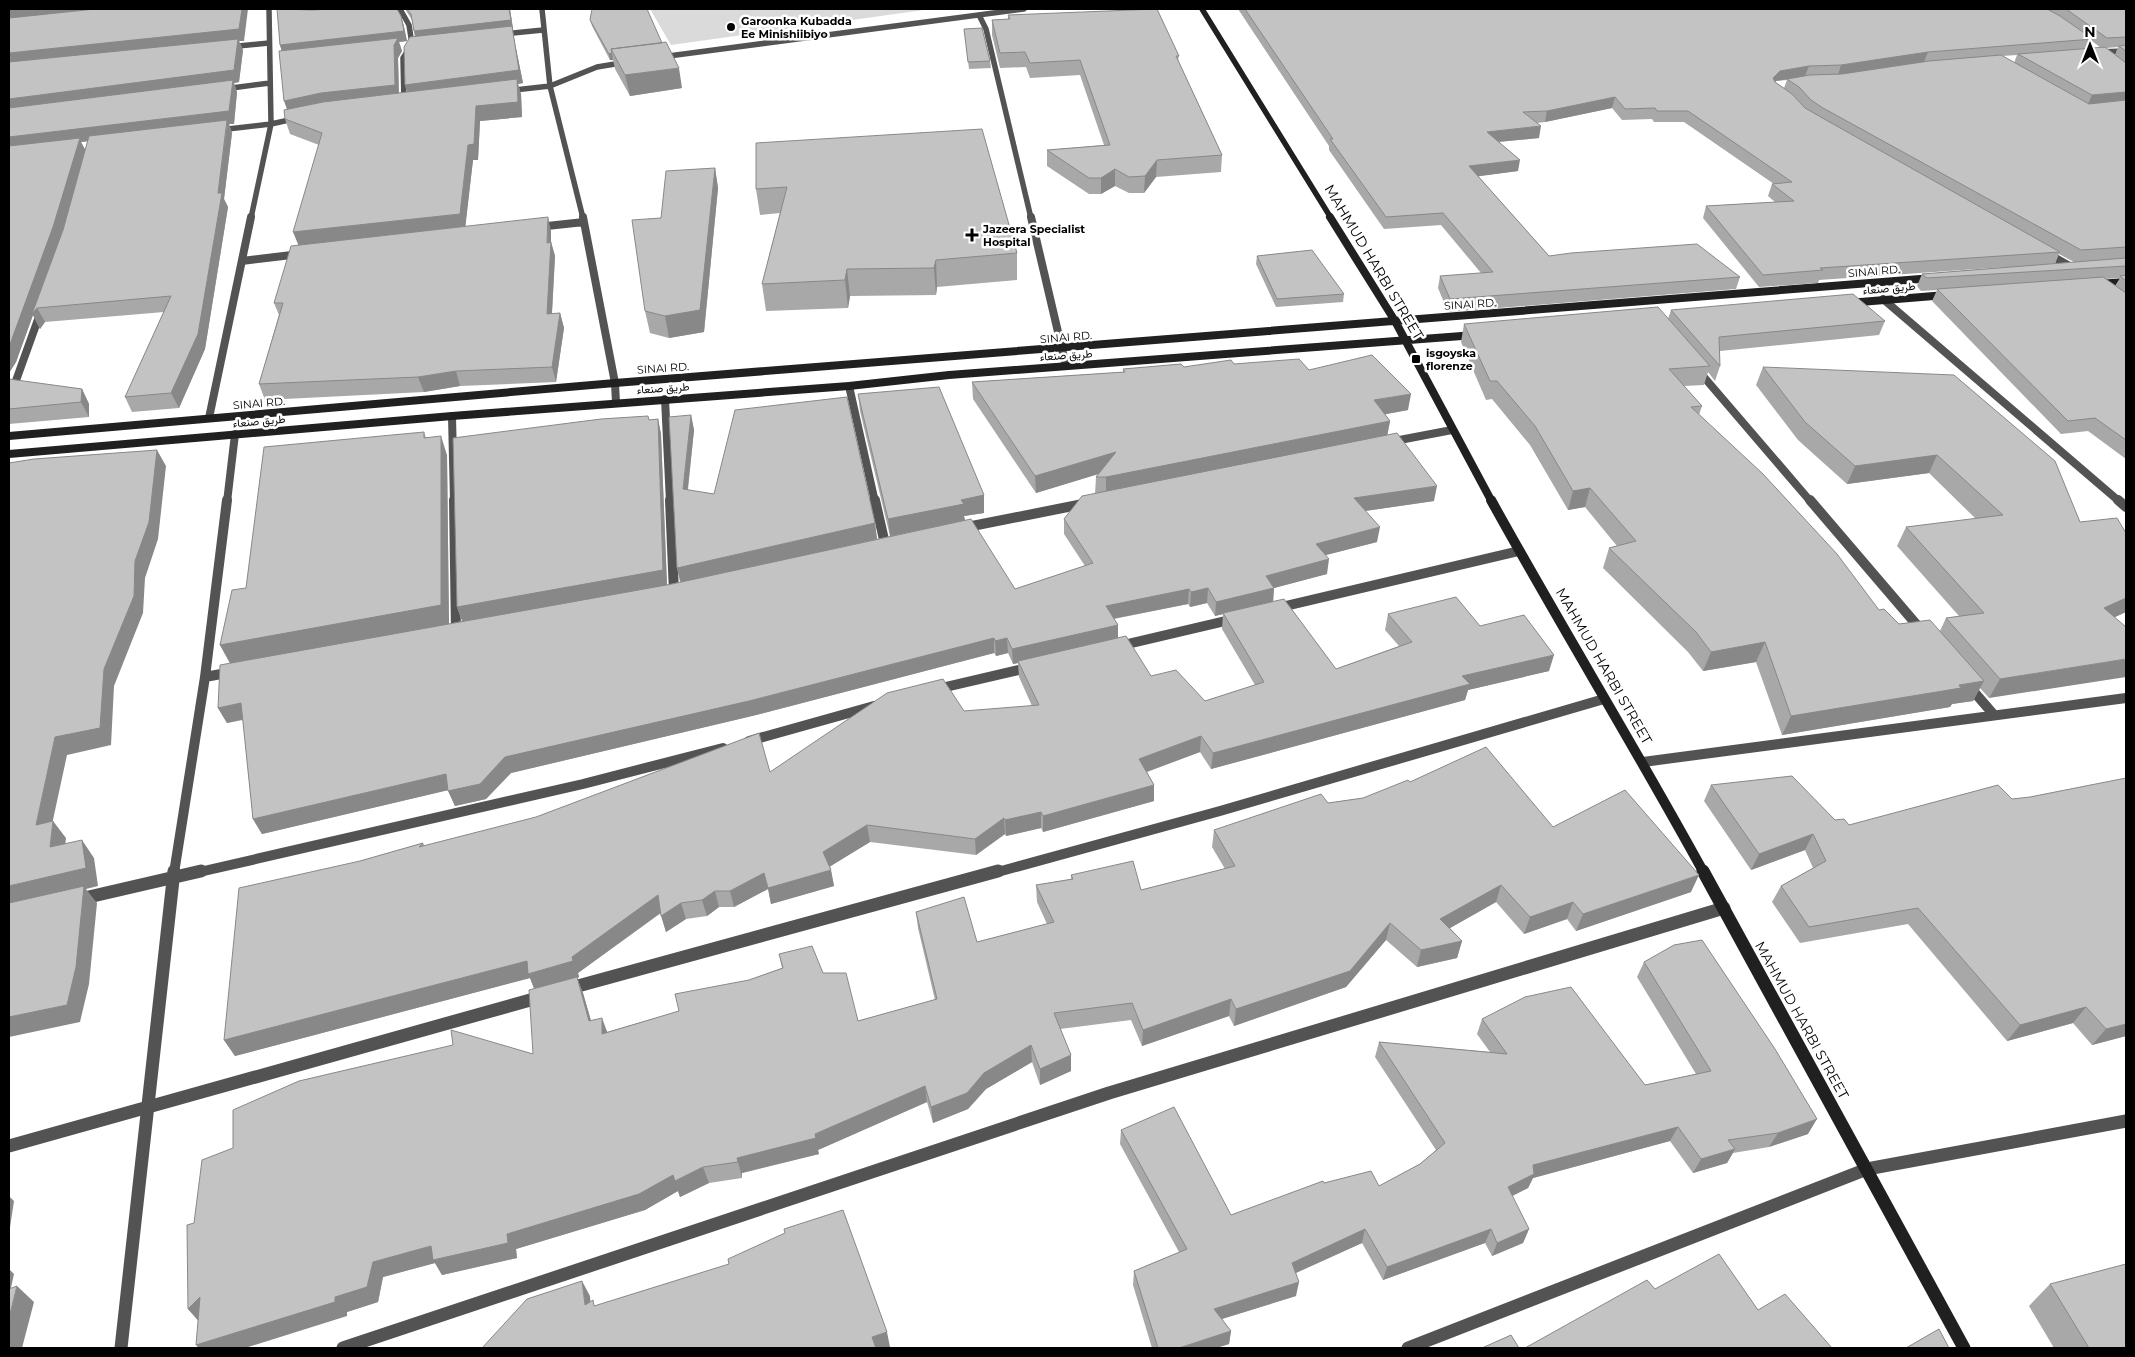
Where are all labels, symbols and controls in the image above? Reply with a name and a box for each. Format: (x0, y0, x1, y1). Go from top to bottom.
place label: Garoonka Kubadda Ee Minishiibiyo (741, 14, 852, 41)
north arrow (2065, 20, 2115, 70)
marker: Garoonka Kubadda Ee Minishiibiyo (725, 21, 737, 33)
text: N (2084, 23, 2096, 41)
street label: MAHMUD HARBI STREET (1320, 181, 1428, 343)
place label: Jazeera Specialist Hospital (982, 222, 1085, 249)
marker: Jazeera Specialist Hospital (965, 228, 979, 242)
street label: SINAI RD. (1847, 262, 1901, 280)
street label: طريق صنعاء (1862, 279, 1916, 297)
street label: SINAI RD. (1443, 295, 1497, 313)
street label: SINAI RD. (1039, 328, 1093, 346)
street label: طريق صنعاء (1039, 346, 1093, 364)
place label: isgoyska florenze (1426, 346, 1476, 373)
marker: isgoyska florenze (1410, 353, 1422, 365)
street label: SINAI RD. (636, 359, 690, 377)
street label: طريق صنعاء (636, 379, 690, 397)
street label: SINAI RD. (232, 394, 286, 412)
street label: طريق صنعاء (232, 412, 286, 430)
street label: MAHMUD HARBI STREET (1552, 584, 1656, 748)
street label: MAHMUD HARBI STREET (1751, 938, 1853, 1102)

